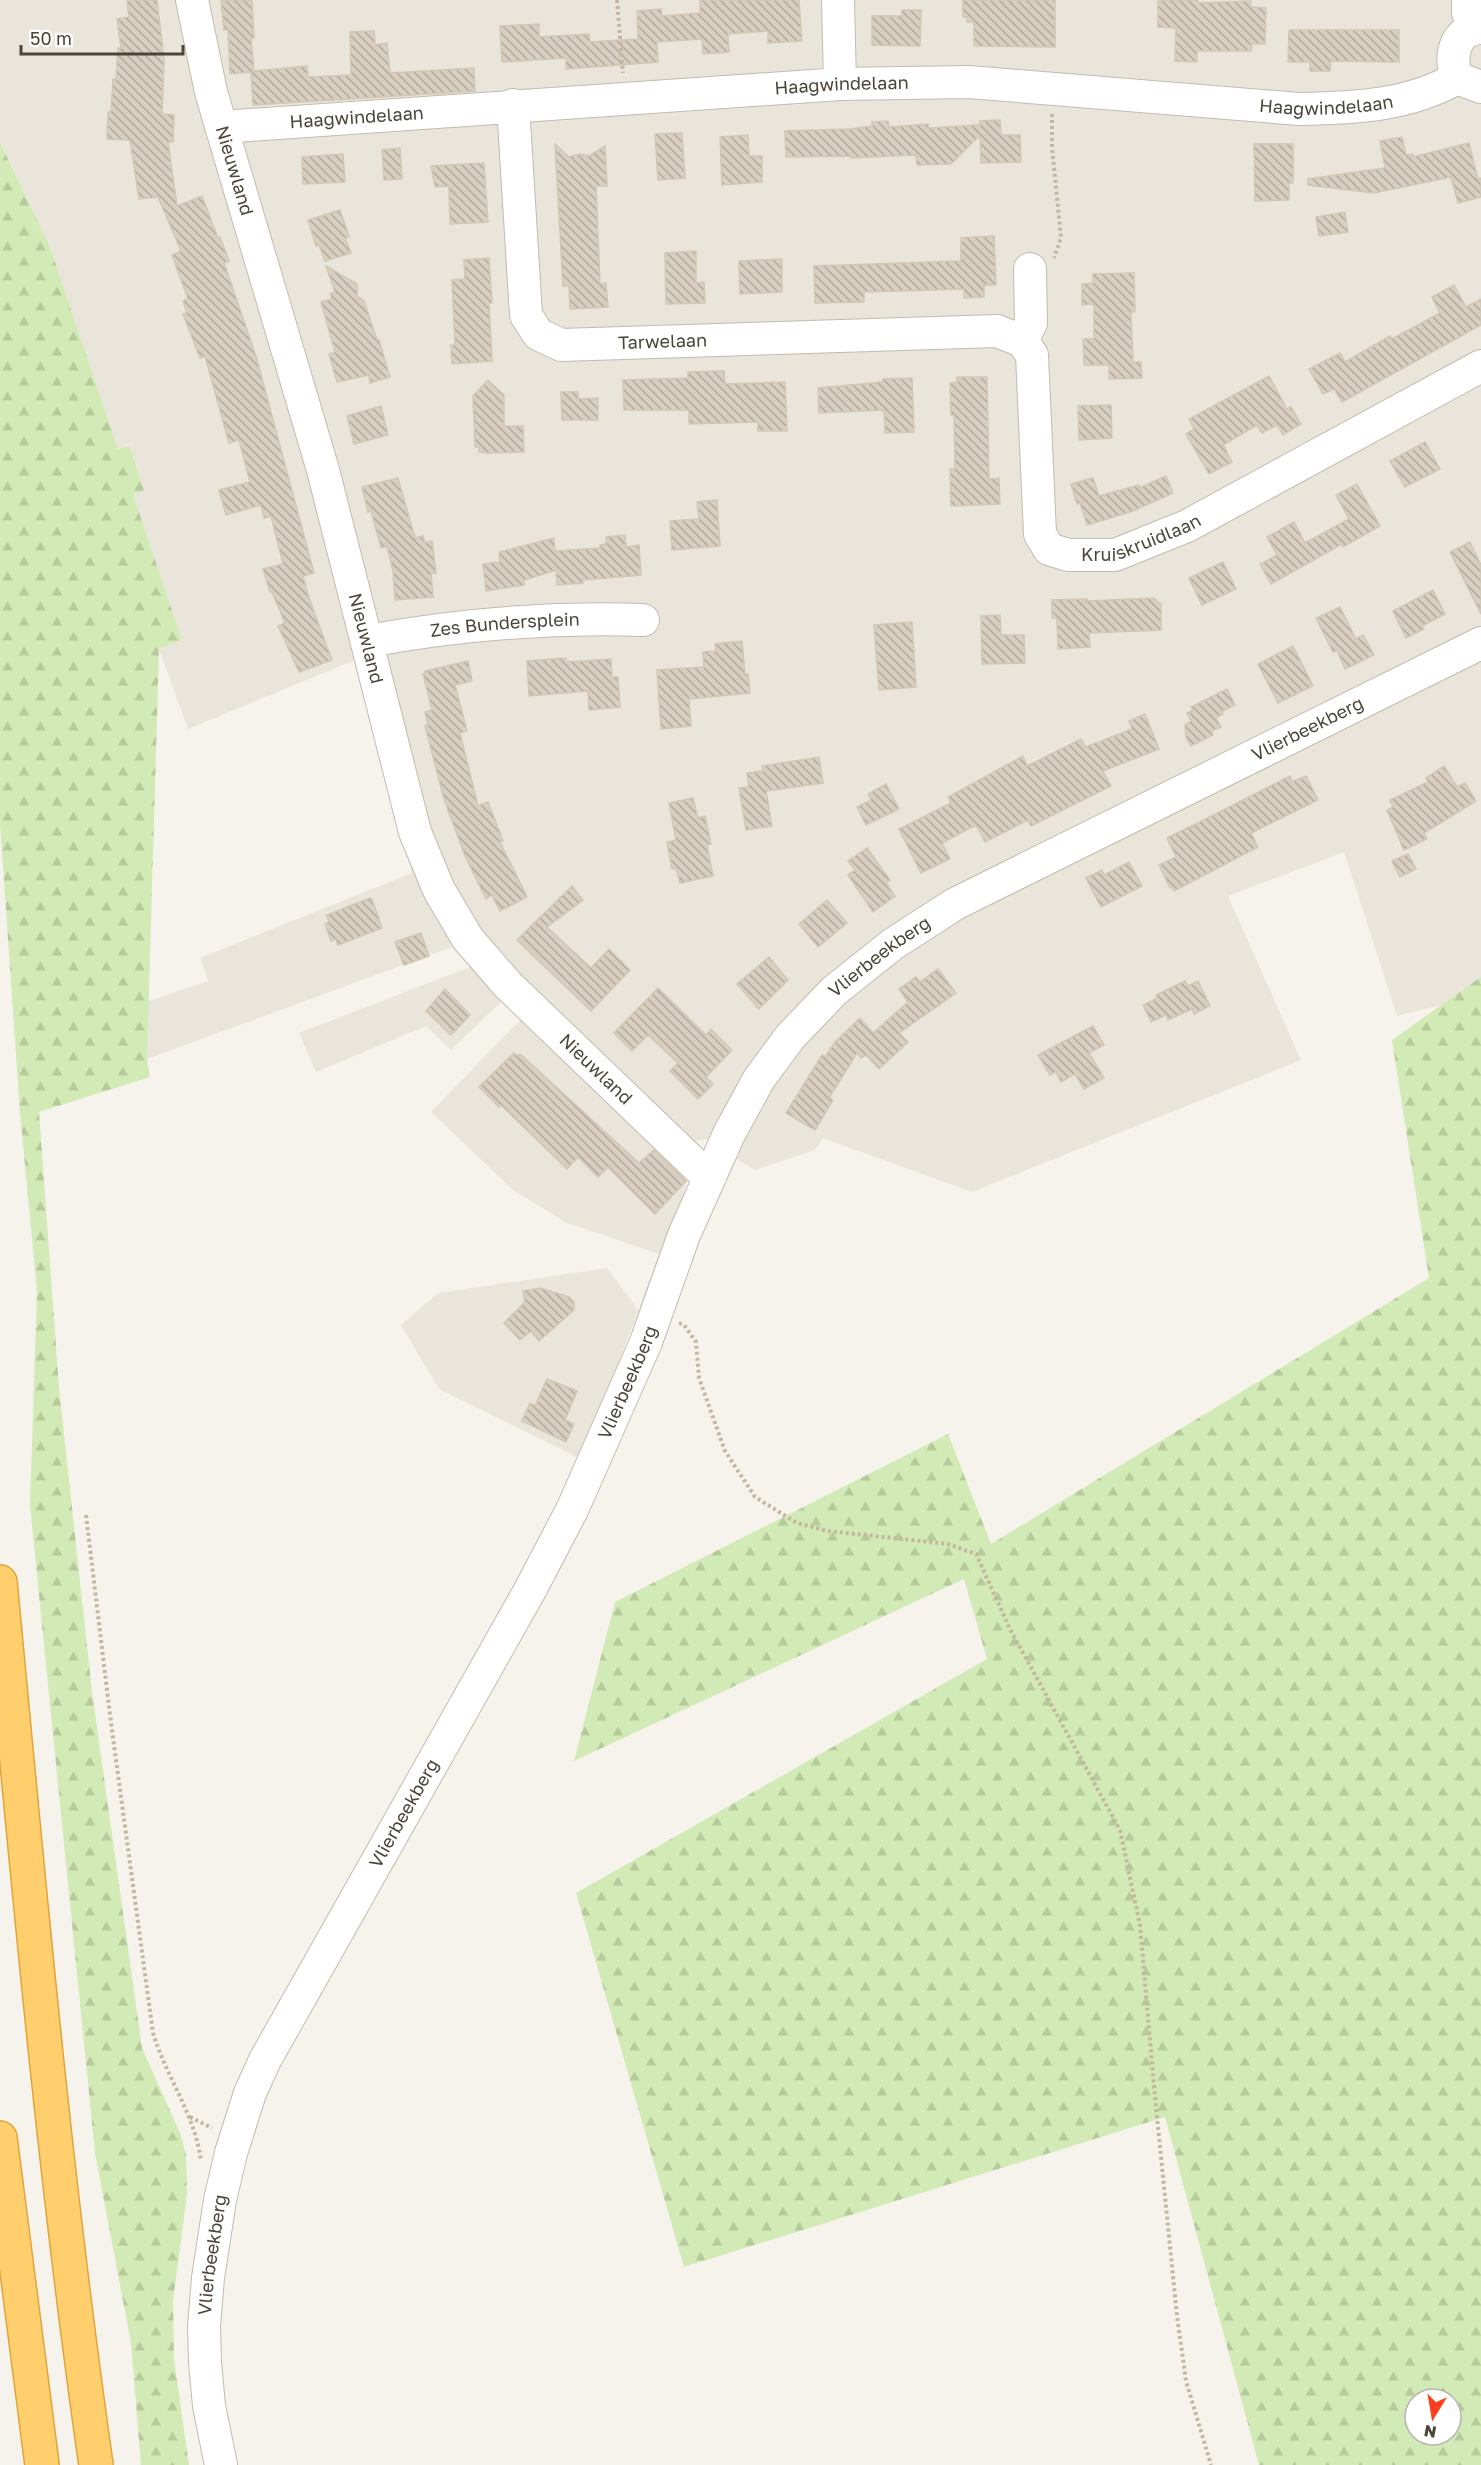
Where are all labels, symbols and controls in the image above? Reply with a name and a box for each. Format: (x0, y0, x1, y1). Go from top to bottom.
scale bar (21, 18, 183, 56)
text: 50 m (30, 27, 72, 49)
street label: Haagwindelaan (774, 71, 909, 99)
street label: Haagwindelaan (1259, 90, 1395, 119)
street label: Haagwindelaan (289, 101, 424, 132)
street label: Nieuwland (212, 123, 259, 218)
street label: Tarwelaan (618, 328, 707, 353)
street label: Kruiskruidlaan (1081, 509, 1204, 565)
street label: Nieuwland (345, 591, 389, 686)
street label: Zes Bundersplein (429, 607, 580, 641)
street label: Vlierbeekberg (1248, 691, 1367, 765)
street label: Vlierbeekberg (823, 911, 934, 1001)
street label: Nieuwland (555, 1029, 637, 1109)
street label: Vlierbeekberg (593, 1322, 661, 1442)
street label: Vlierbeekberg (364, 1755, 443, 1871)
street label: Vlierbeekberg (193, 2193, 231, 2316)
north arrow (1403, 2387, 1463, 2447)
text: N (1422, 2421, 1438, 2443)

